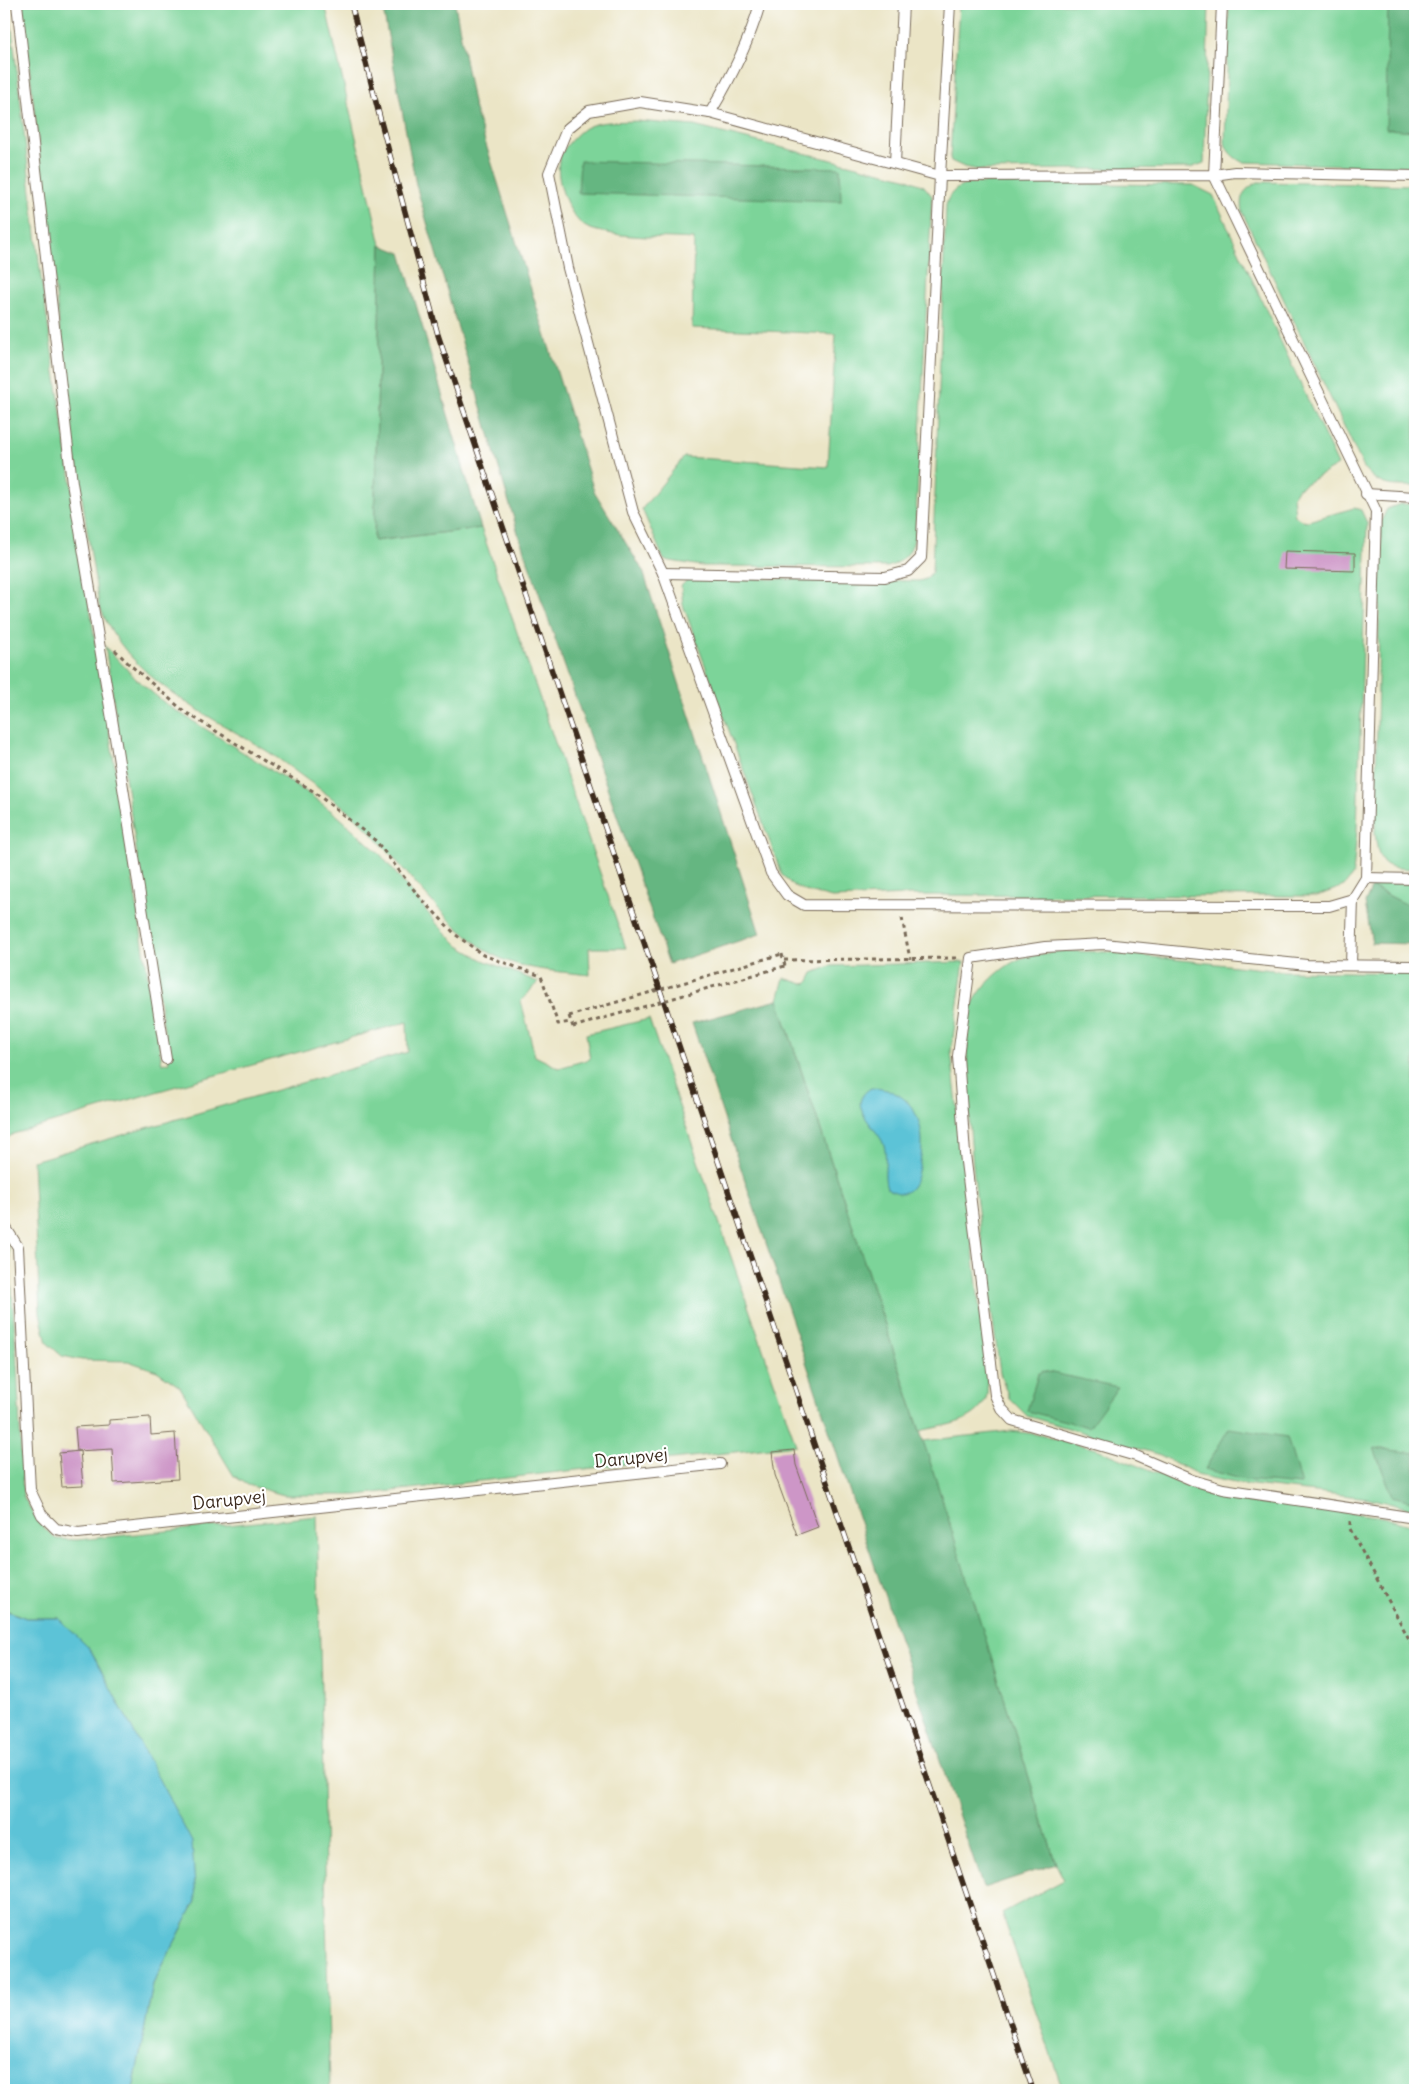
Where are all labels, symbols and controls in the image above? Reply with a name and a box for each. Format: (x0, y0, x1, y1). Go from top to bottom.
street label: Darupvej (593, 1442, 669, 1473)
street label: Darupvej (191, 1484, 267, 1515)

